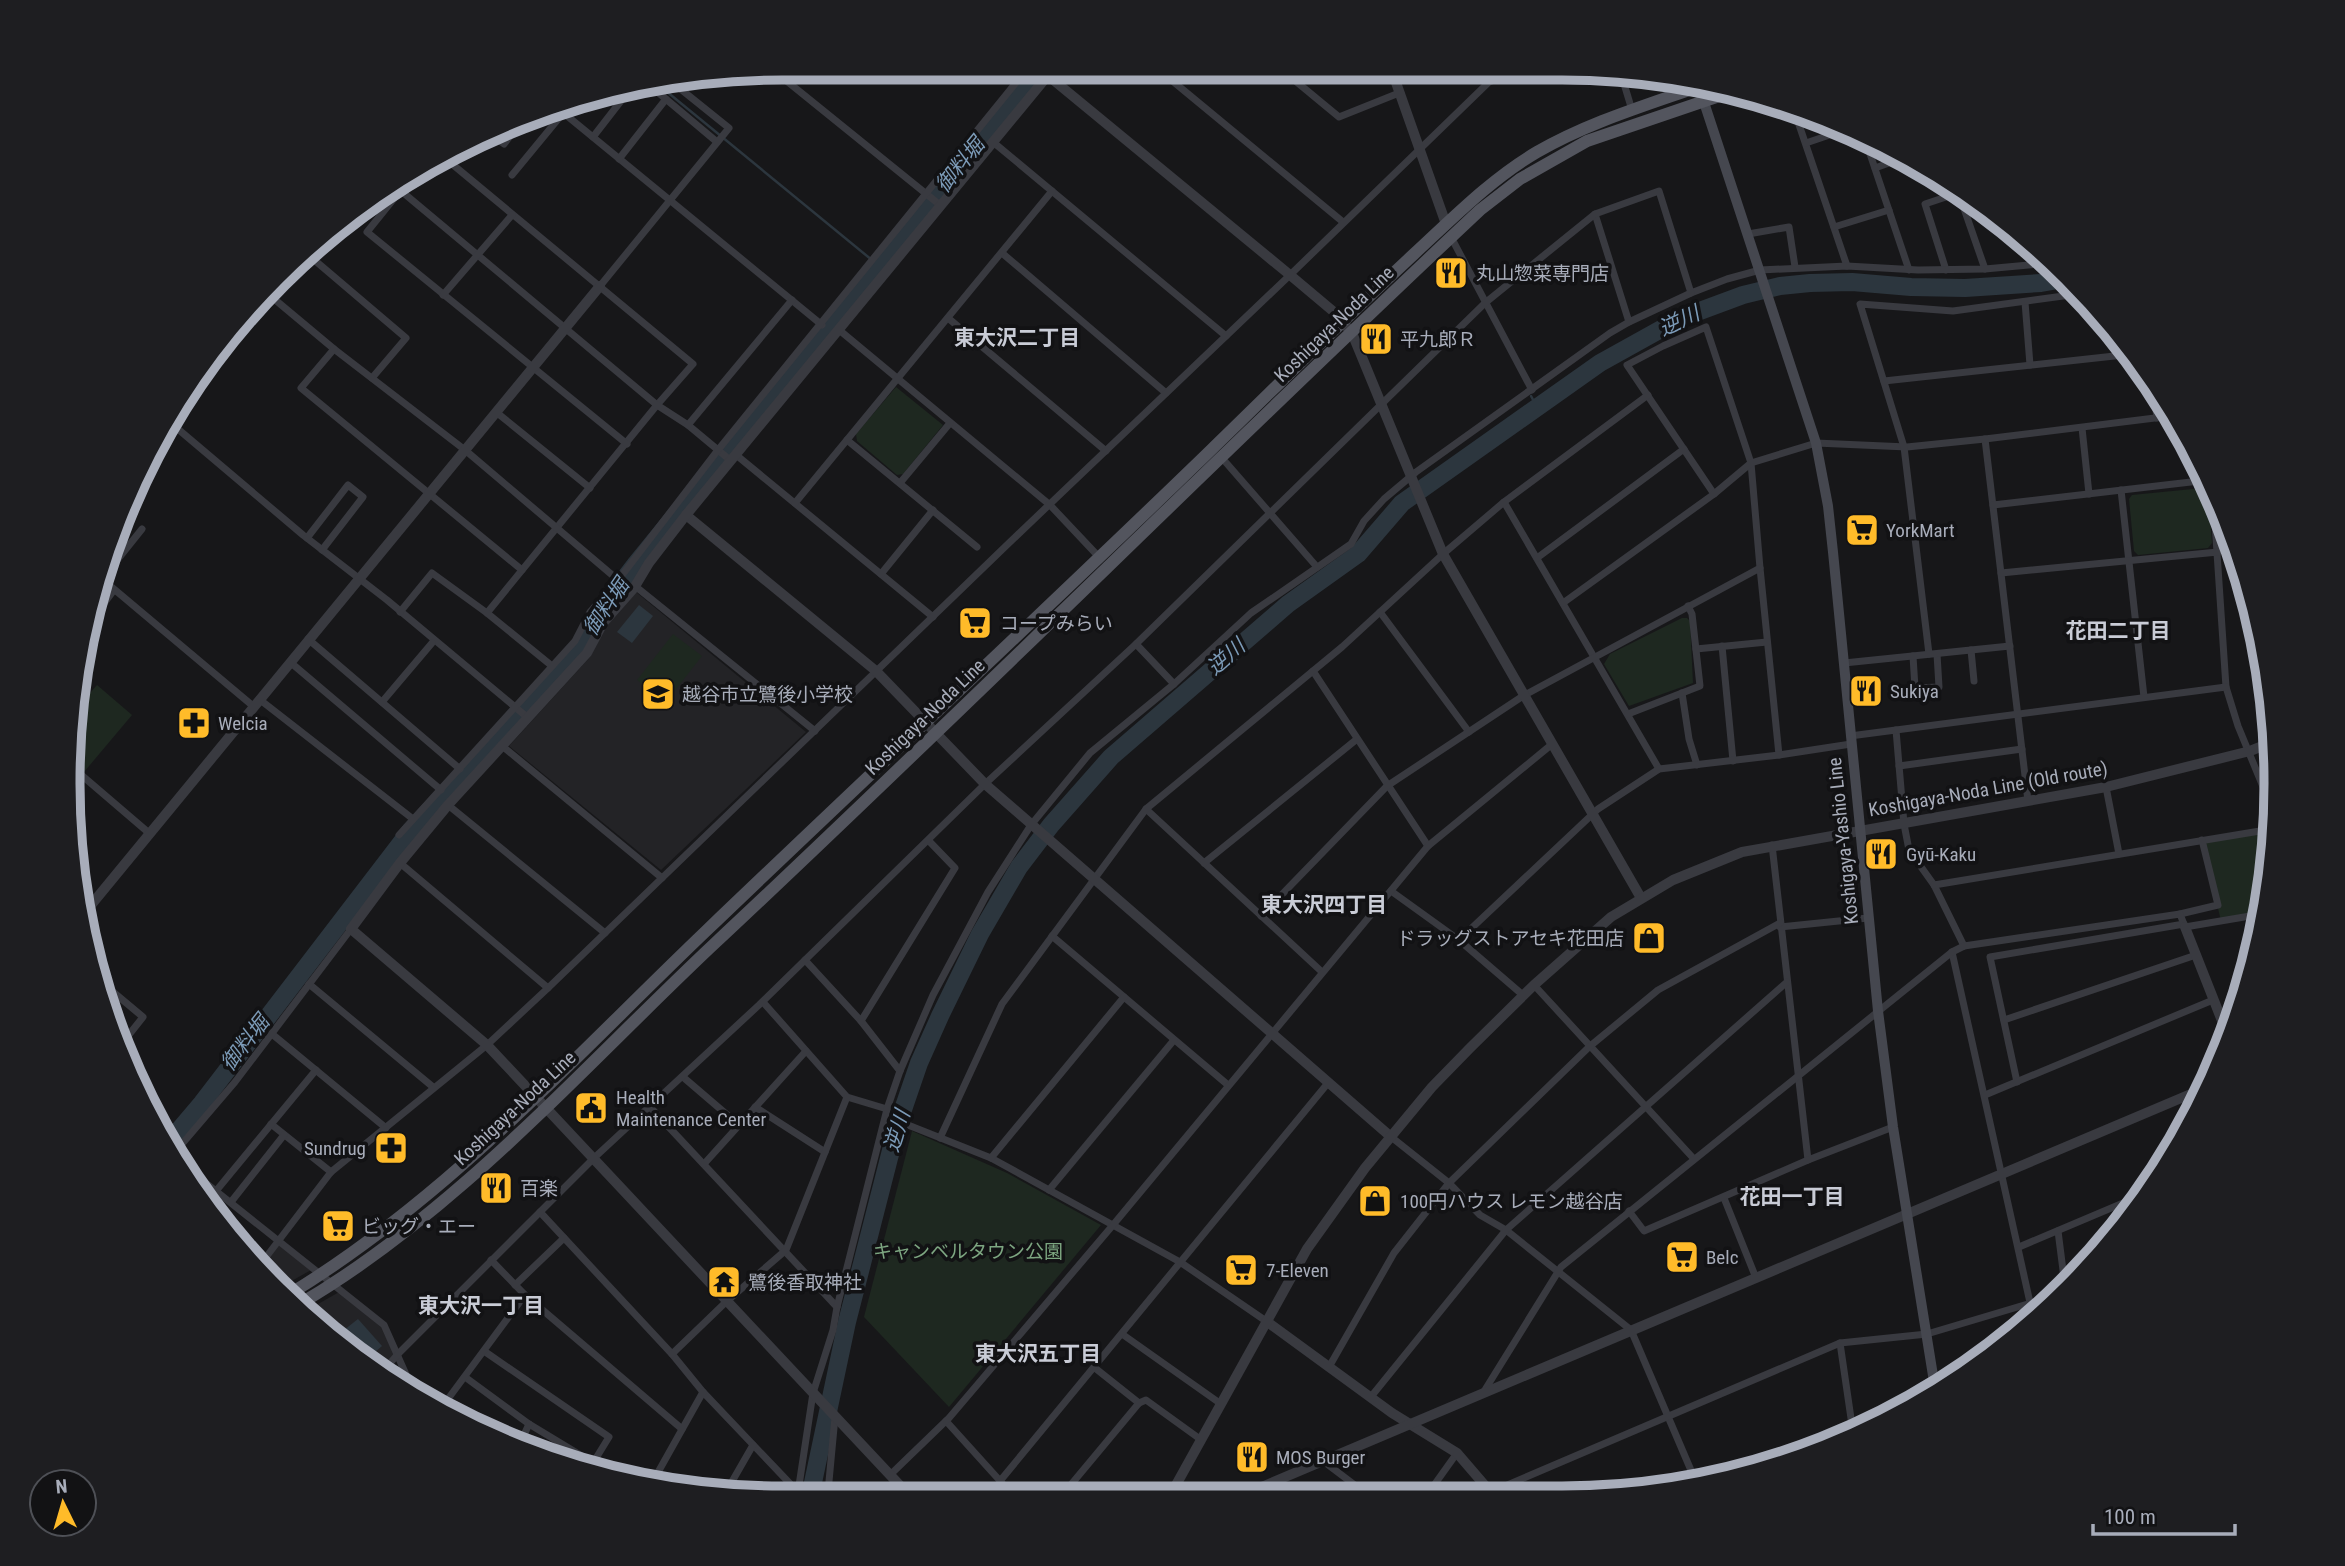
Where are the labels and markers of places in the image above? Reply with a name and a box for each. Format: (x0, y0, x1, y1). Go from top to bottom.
restaurant icon: 丸山惣菜専門店 (1432, 254, 1470, 292)
place label: 丸山惣菜専門店 (1476, 262, 1609, 285)
restaurant icon: 平九郎Ｒ (1357, 320, 1395, 358)
place label: 平九郎Ｒ (1400, 328, 1476, 351)
supermarket icon: YorkMart (1843, 511, 1881, 549)
place label: YorkMart (1886, 519, 1955, 542)
supermarket icon: コープみらい (956, 604, 994, 642)
place label: コープみらい (1000, 612, 1113, 635)
restaurant icon: Sukiya (1847, 672, 1885, 710)
school or university icon: 越谷市立鷺後小学校 (639, 675, 677, 713)
place label: Sukiya (1890, 680, 1939, 703)
place label: 越谷市立鷺後小学校 (682, 683, 853, 706)
pharmacy icon: Welcia (175, 704, 213, 742)
place label: Welcia (218, 712, 268, 735)
restaurant icon: Gyū-Kaku (1862, 835, 1900, 873)
place label: Gyū-Kaku (1906, 843, 1976, 866)
shop icon: ドラッグストアセキ花田店 (1630, 919, 1668, 957)
place label: ドラッグストアセキ花田店 (1396, 927, 1624, 950)
place label: Health Maintenance Center (616, 1086, 767, 1131)
public building icon: Health Maintenance Center (572, 1089, 610, 1127)
pharmacy icon: Sundrug (372, 1129, 410, 1167)
place label: Sundrug (304, 1137, 366, 1160)
restaurant icon: 百楽 (477, 1169, 515, 1207)
place label: 百楽 (520, 1177, 558, 1200)
shop icon: 100円ハウス レモン越谷店 (1356, 1182, 1394, 1220)
place label: 100円ハウス レモン越谷店 (1400, 1190, 1623, 1213)
supermarket icon: ビッグ・エー (319, 1207, 357, 1245)
place label: ビッグ・エー (362, 1215, 476, 1238)
supermarket icon: Belc (1663, 1238, 1701, 1276)
place label: Belc (1706, 1246, 1739, 1269)
supermarket icon: 7-Eleven (1222, 1251, 1260, 1289)
place label: 7-Eleven (1266, 1259, 1329, 1282)
temple icon: 鷺後香取神社 (705, 1263, 743, 1301)
place label: 鷺後香取神社 (748, 1271, 862, 1294)
restaurant icon: MOS Burger (1233, 1438, 1271, 1476)
place label: MOS Burger (1276, 1446, 1365, 1469)

